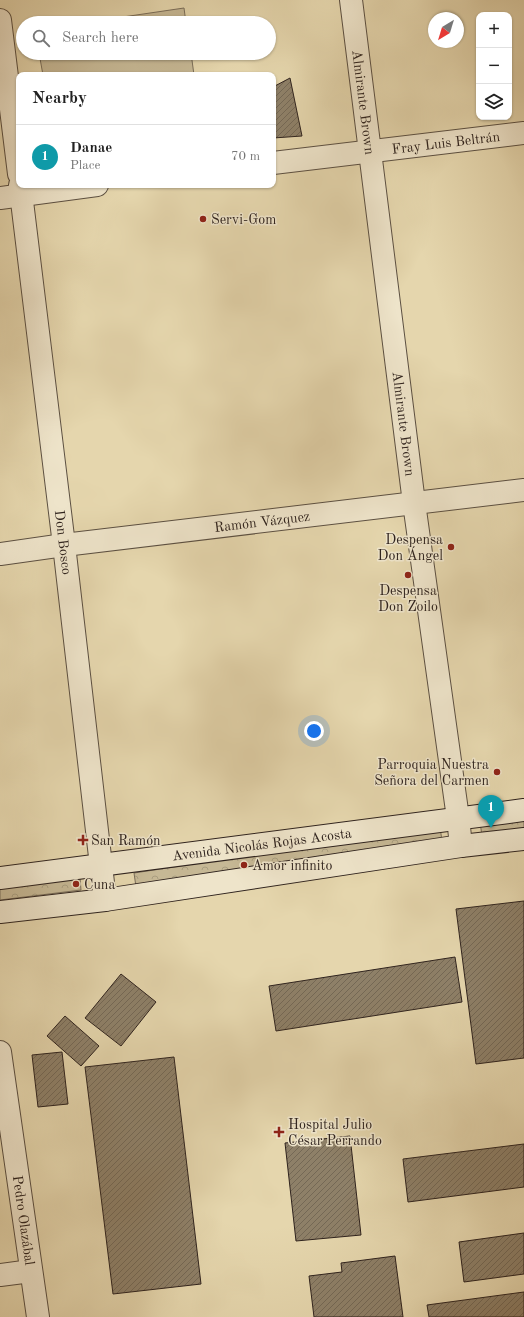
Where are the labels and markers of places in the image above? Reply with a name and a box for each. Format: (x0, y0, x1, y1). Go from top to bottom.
place label: Servi-Gom (211, 213, 276, 227)
marker: Servi-Gom (198, 214, 208, 224)
place label: Despensa Don Ángel (378, 533, 443, 563)
marker: Despensa Don Ángel (446, 542, 456, 552)
marker: Despensa Don Zoilo (403, 570, 413, 580)
place label: Despensa Don Zoilo (378, 584, 438, 614)
place label: Parroquia Nuestra Señora del Carmen (374, 758, 489, 788)
marker: Parroquia Nuestra Señora del Carmen (492, 767, 502, 777)
pin: 1 (478, 795, 504, 828)
place label: San Ramón (91, 834, 161, 848)
marker: San Ramón (78, 835, 88, 845)
place label: Amor infinito (252, 859, 332, 873)
marker: Amor infinito (239, 860, 249, 870)
place label: Cuna (84, 878, 115, 892)
marker: Cuna (71, 879, 81, 889)
place label: Hospital Julio César Perrando (288, 1118, 382, 1148)
marker: Hospital Julio César Perrando (273, 1126, 285, 1138)

